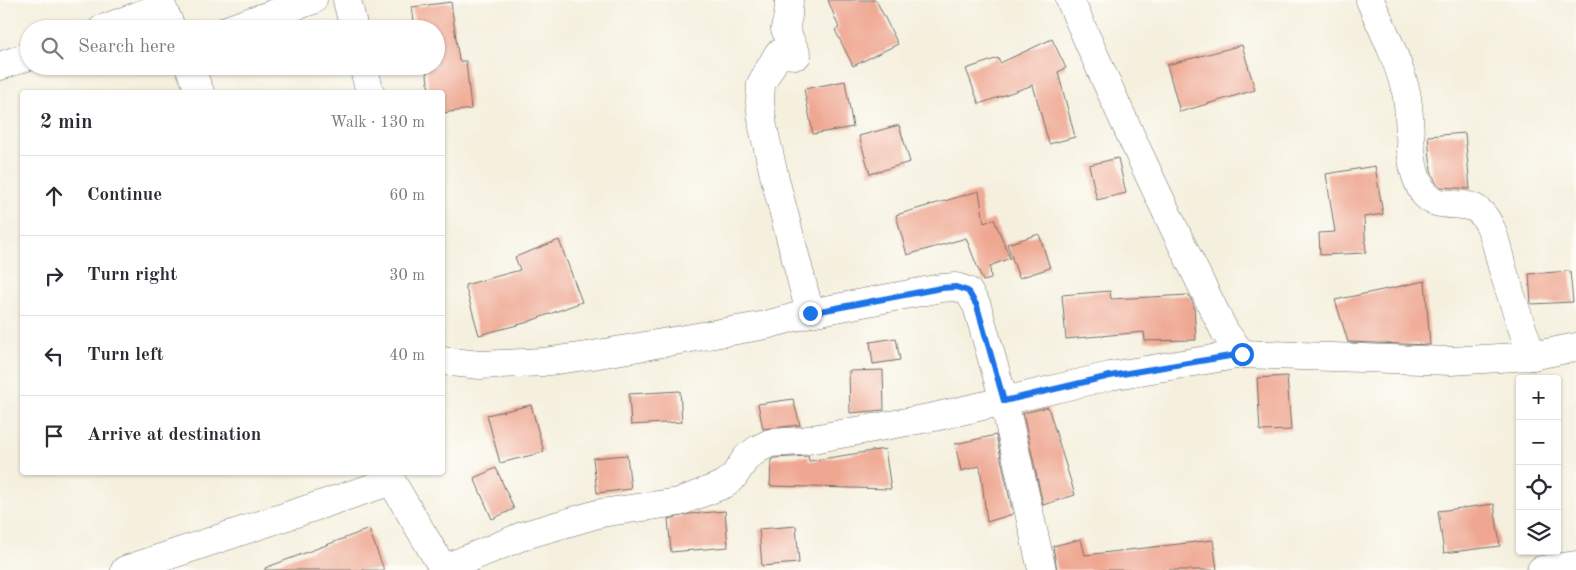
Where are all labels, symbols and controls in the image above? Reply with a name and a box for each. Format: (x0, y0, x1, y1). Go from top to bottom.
search box (20, 20, 445, 75)
icon: search (38, 34, 66, 62)
text: Search here (78, 38, 175, 57)
text: 2 min (40, 112, 93, 133)
text: Walk · 130 m (330, 115, 425, 131)
icon: ahead (40, 182, 68, 210)
text: Continue (87, 186, 162, 205)
text: 60 m (389, 188, 425, 204)
icon: right (40, 262, 68, 290)
text: Turn right (87, 266, 177, 285)
text: 30 m (389, 268, 425, 284)
route end (799, 302, 822, 325)
icon: left (40, 342, 68, 370)
route start (1231, 343, 1254, 366)
text: Turn left (87, 346, 164, 365)
text: 40 m (389, 348, 425, 364)
map controls (1516, 375, 1561, 555)
button: + (1516, 375, 1561, 420)
button: − (1516, 420, 1561, 465)
icon: arrive (40, 422, 68, 450)
text: Arrive at destination (87, 426, 261, 445)
button: locate (1516, 465, 1561, 510)
button: layers (1516, 510, 1561, 555)

